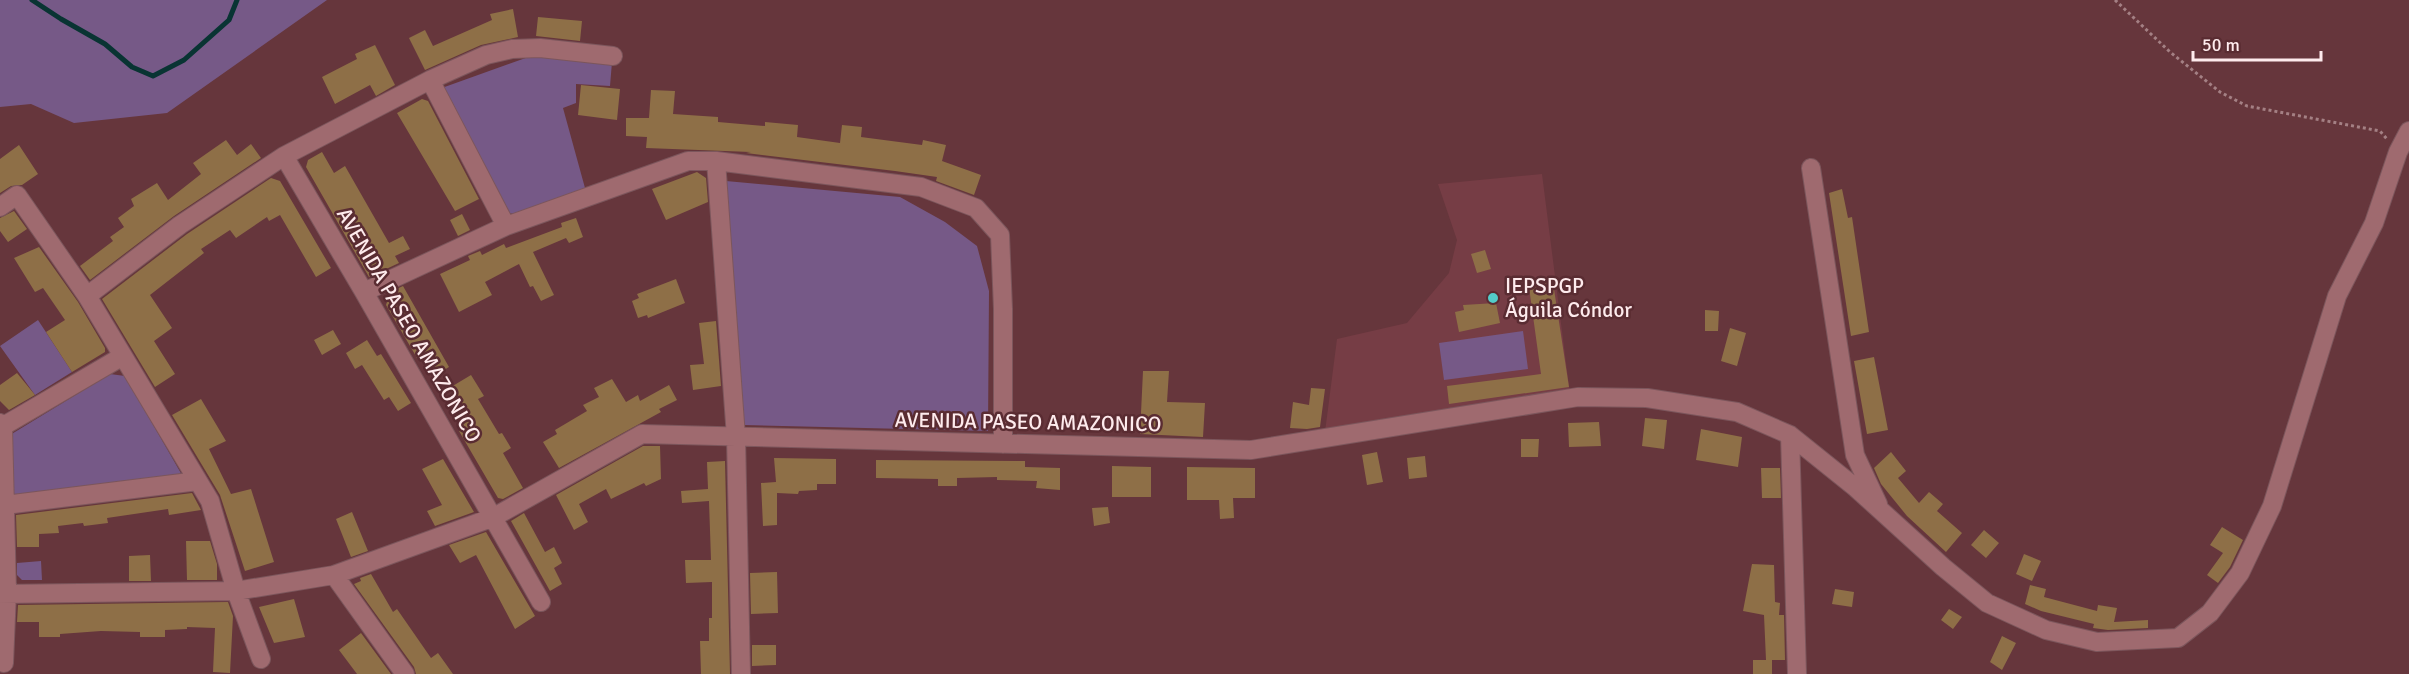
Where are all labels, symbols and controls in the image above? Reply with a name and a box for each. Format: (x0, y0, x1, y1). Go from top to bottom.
scale bar (2193, 24, 2320, 62)
text: 50 m (2202, 34, 2240, 56)
street label: AVENIDA PASEO AMAZONICO (331, 203, 487, 447)
place label: IEPSPGP Águila Cóndor (1505, 273, 1632, 323)
marker: IEPSPGP Águila Cóndor (1486, 291, 1500, 305)
street label: AVENIDA PASEO AMAZONICO (894, 407, 1162, 437)

